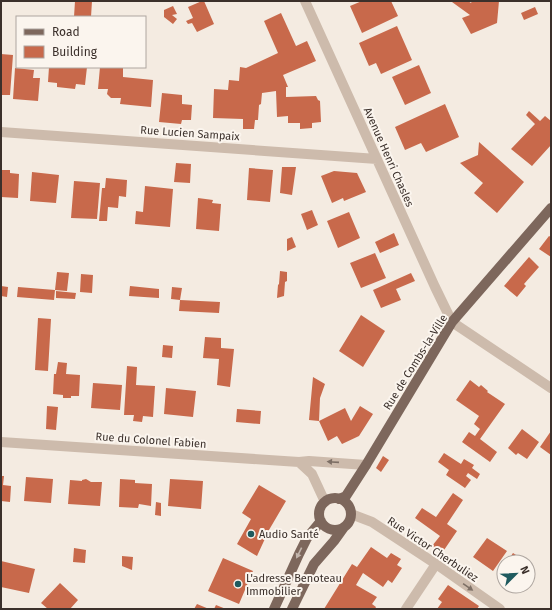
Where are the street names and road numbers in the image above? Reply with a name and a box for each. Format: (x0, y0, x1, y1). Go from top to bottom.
street label: Avenue Henri Chasles (361, 105, 416, 209)
street label: Rue Lucien Sampaix (140, 124, 241, 144)
street label: Rue de Combs-la-Ville (381, 312, 450, 412)
street label: Rue du Colonel Fabien (95, 430, 207, 451)
street label: Rue Victor Cherbuliez (385, 514, 481, 585)

